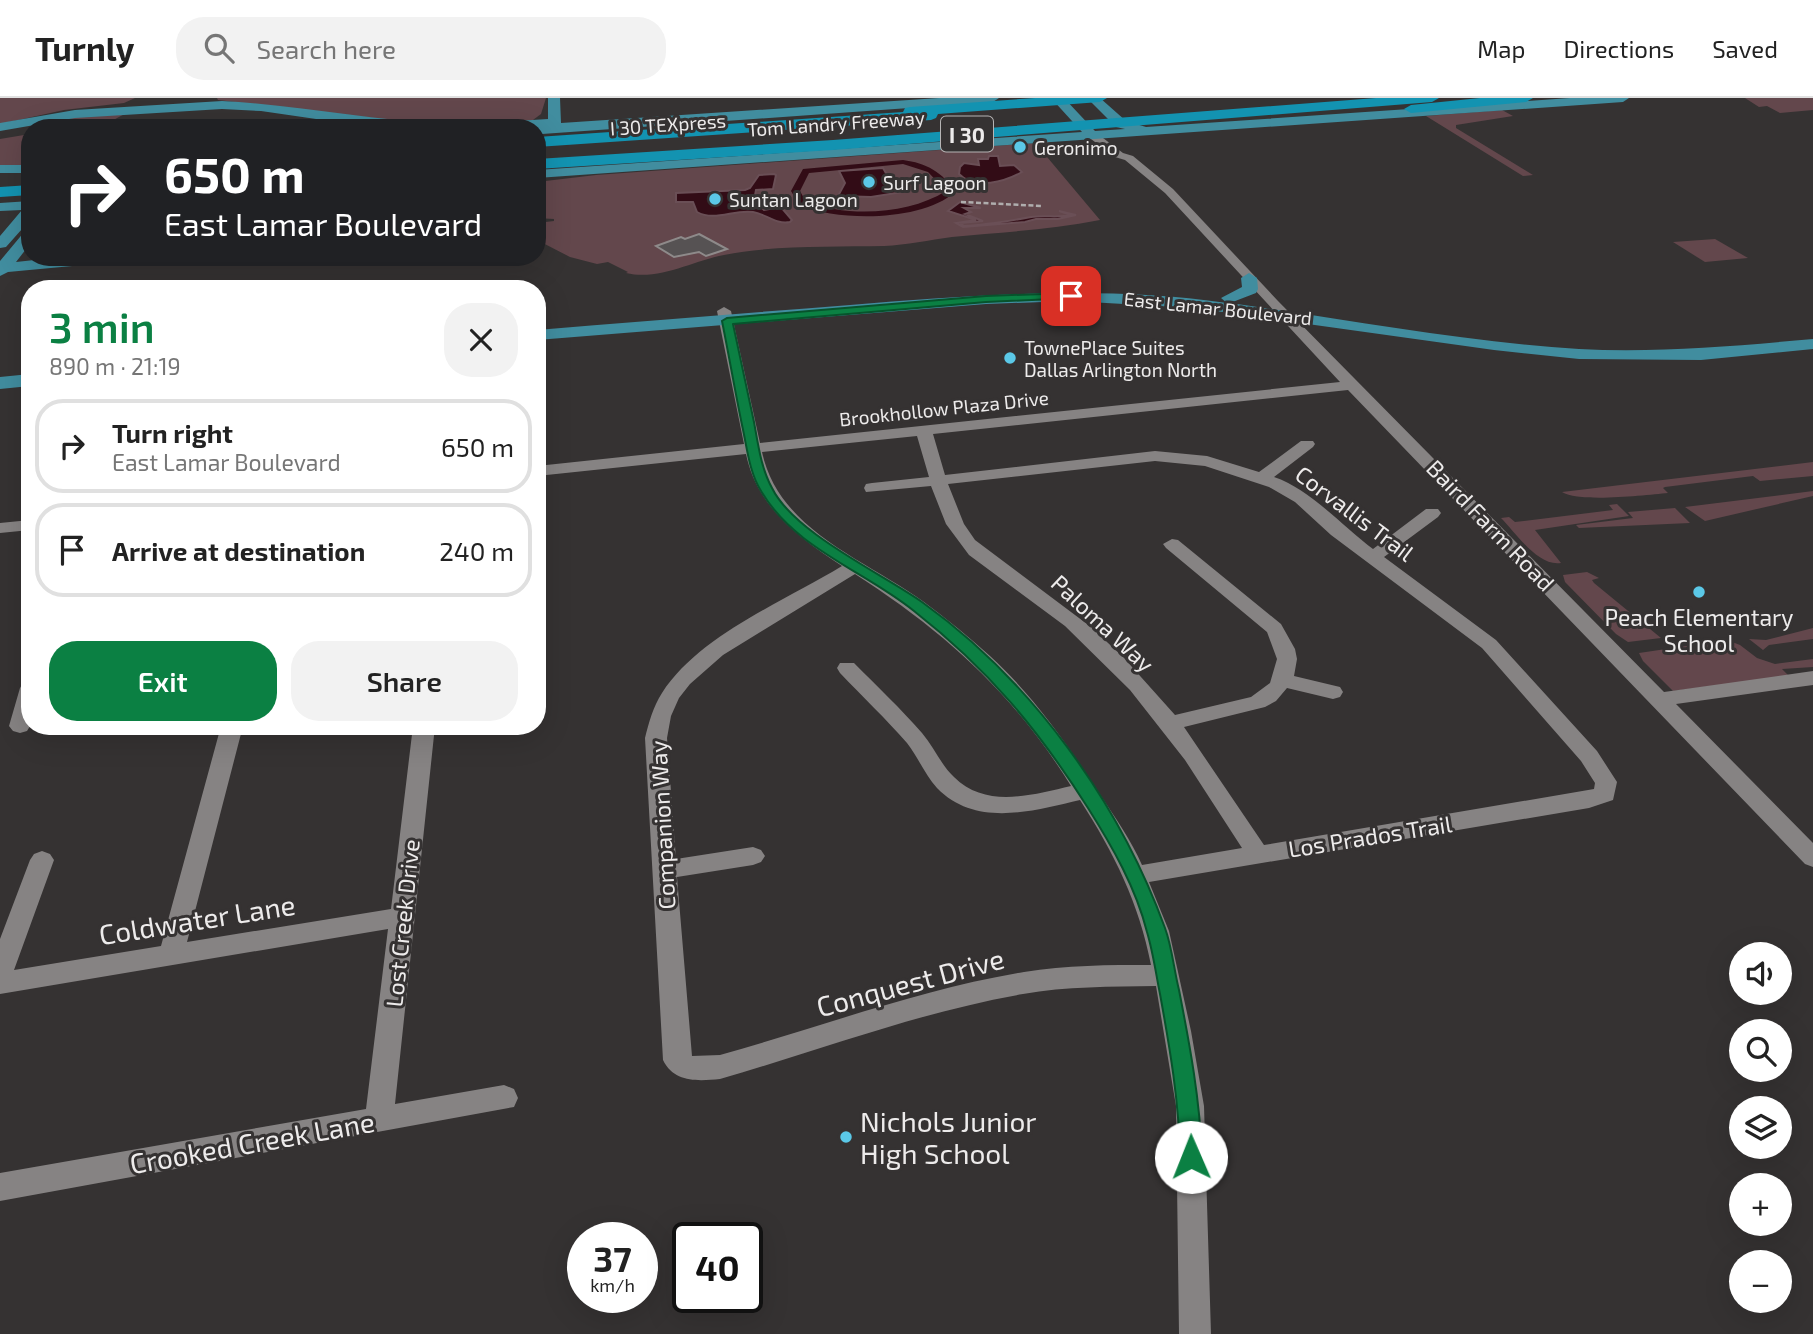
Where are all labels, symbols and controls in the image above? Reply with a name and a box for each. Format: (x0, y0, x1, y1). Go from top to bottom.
search box (176, 17, 666, 80)
text: Turnly (35, 28, 134, 68)
icon: search (200, 29, 238, 67)
text: Search here (256, 33, 396, 64)
text: Map (1477, 34, 1525, 63)
text: Directions (1563, 34, 1674, 63)
text: Saved (1712, 34, 1778, 63)
street label: Tom Landry Freeway (746, 105, 926, 141)
street label: I 30 TEXpress (609, 108, 727, 140)
road number: I 30 (941, 117, 993, 152)
place label: Geronimo (1034, 136, 1118, 159)
marker: Geronimo (1012, 139, 1028, 155)
text: 650 m (164, 144, 305, 203)
icon: right (49, 147, 140, 238)
place label: Surf Lagoon (883, 171, 987, 194)
marker: Surf Lagoon (861, 174, 877, 190)
place label: Suntan Lagoon (729, 188, 858, 211)
marker: Suntan Lagoon (707, 191, 723, 207)
text: East Lamar Boulevard (164, 204, 482, 242)
pin (1041, 266, 1101, 326)
icon: arrive (1052, 277, 1090, 315)
street label: East Lamar Boulevard (1123, 287, 1313, 329)
text: 3 min (49, 301, 155, 351)
button: close (444, 303, 518, 377)
place label: TownePlace Suites Dallas Arlington North (1024, 336, 1217, 381)
marker: TownePlace Suites Dallas Arlington North (1002, 350, 1018, 366)
text: 890 m · 21:19 (49, 352, 181, 380)
street label: Brookhollow Plaza Drive (838, 386, 1050, 430)
text: Turn right (112, 417, 233, 448)
icon: right (53, 427, 91, 465)
text: 650 m (441, 431, 514, 462)
text: East Lamar Boulevard (112, 448, 341, 476)
street label: Baird Farm Road (1421, 453, 1561, 597)
street label: Corvallis Trail (1290, 459, 1420, 567)
icon: arrive (53, 531, 91, 569)
text: Arrive at destination (112, 535, 365, 566)
text: 240 m (439, 535, 514, 566)
street label: Paloma Way (1046, 568, 1160, 678)
marker: Peach Elementary School (1691, 584, 1707, 600)
place label: Peach Elementary School (1605, 603, 1793, 657)
button: Exit (49, 641, 277, 721)
button: Share (291, 641, 518, 721)
street label: Companion Way (644, 740, 680, 910)
street label: Los Prados Trail (1286, 809, 1454, 863)
street label: Lost Creek Drive (379, 838, 425, 1008)
street label: Coldwater Lane (96, 887, 298, 951)
street label: Conquest Drive (813, 941, 1007, 1023)
map controls (1729, 942, 1792, 1313)
button: sound (1729, 942, 1792, 1005)
button: search (1729, 1019, 1792, 1082)
button: layers (1729, 1096, 1792, 1159)
street label: Crooked Creek Lane (127, 1104, 377, 1180)
place label: Nichols Junior High School (860, 1104, 1037, 1170)
position arrow (1154, 1120, 1228, 1194)
marker: Nichols Junior High School (838, 1129, 854, 1145)
button: + (1729, 1173, 1792, 1236)
speed limit sign: 40 (672, 1222, 763, 1313)
text: 37 (593, 1237, 632, 1279)
button: − (1729, 1250, 1792, 1313)
text: km/h (590, 1274, 635, 1296)

